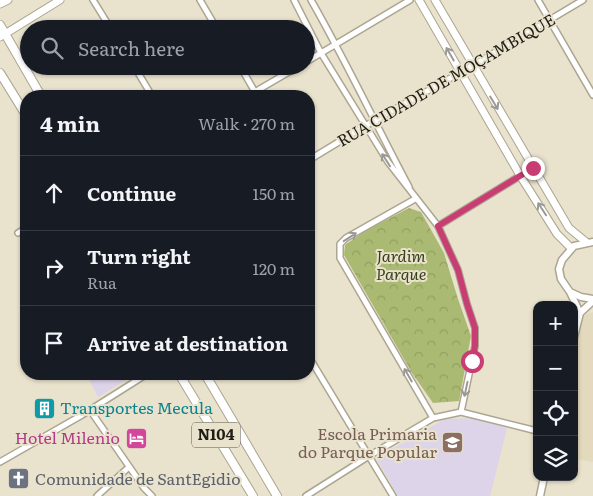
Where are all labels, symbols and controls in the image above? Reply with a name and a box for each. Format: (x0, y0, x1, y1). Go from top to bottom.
street label: RUA CIDADE DE MOÇAMBIQUE (332, 7, 559, 152)
search box (20, 20, 315, 75)
icon: search (38, 34, 66, 62)
text: Search here (78, 34, 185, 62)
one-way arrow (445, 48, 455, 62)
one-way arrow (490, 95, 500, 109)
text: 4 min (40, 107, 100, 138)
text: Walk · 270 m (198, 111, 295, 135)
one-way arrow (381, 153, 392, 167)
route end (522, 157, 545, 180)
icon: ahead (40, 179, 68, 207)
text: Continue (87, 179, 176, 207)
text: 150 m (252, 181, 295, 205)
one-way arrow (536, 203, 546, 217)
one-way arrow (343, 232, 357, 242)
text: Turn right (87, 242, 191, 270)
park label: Jardim Parque (376, 243, 426, 285)
icon: right (40, 254, 68, 282)
text: 120 m (252, 256, 295, 280)
text: Rua (87, 270, 117, 294)
map controls (533, 301, 578, 481)
button: + (533, 301, 578, 346)
icon: arrive (40, 329, 68, 357)
text: Arrive at destination (87, 329, 288, 357)
button: − (533, 346, 578, 391)
route start (461, 350, 484, 373)
one-way arrow (403, 369, 413, 383)
one-way arrow (461, 381, 470, 397)
button: locate (533, 391, 578, 436)
place label: Transportes Mecula (60, 395, 213, 419)
building icon: Transportes Mecula (32, 396, 56, 420)
place label: Escola Primaria do Parque Popular (298, 421, 437, 463)
road number: N104 (192, 422, 240, 448)
place label: Hotel Milenio (15, 425, 120, 449)
hotel icon: Hotel Milenio (124, 426, 148, 450)
school or university icon: Escola Primaria do Parque Popular (441, 431, 465, 455)
button: layers (533, 436, 578, 481)
place label: Comunidade de SantEgidio (35, 466, 241, 490)
church icon: Comunidade de SantEgidio (7, 467, 31, 491)

